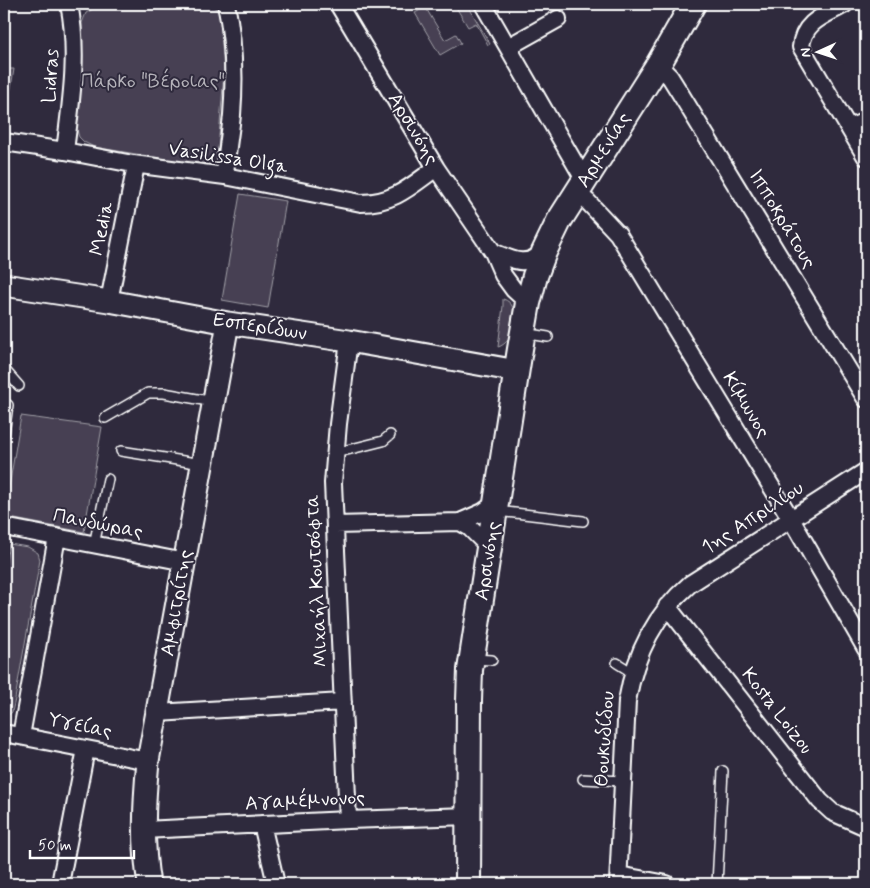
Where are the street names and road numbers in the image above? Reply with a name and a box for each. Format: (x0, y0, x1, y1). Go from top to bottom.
street label: Lidras (36, 48, 66, 104)
street label: Αρσινόης (381, 88, 445, 170)
street label: Αρμενίας (570, 107, 638, 193)
street label: Vasilissa Olga (166, 135, 291, 183)
street label: Ιπποκράτους (742, 164, 822, 274)
street label: Media (84, 199, 121, 258)
street label: Εσπερίδων (211, 306, 309, 348)
street label: Κίμωνος (716, 367, 776, 443)
street label: 1ης Απριλίου (697, 475, 809, 561)
street label: Μιχαήλ Κουτσόφτα (299, 494, 335, 668)
street label: Πανδώρας (51, 502, 145, 546)
street label: Αρσινόης (468, 519, 508, 603)
street label: Αμφιτρίτης (154, 547, 200, 658)
street label: Kosta Loizou (735, 662, 819, 760)
street label: Θουκυδίδου (588, 690, 622, 788)
street label: Υγείας (46, 707, 114, 745)
street label: Αγαμέμνονος (244, 784, 366, 818)

